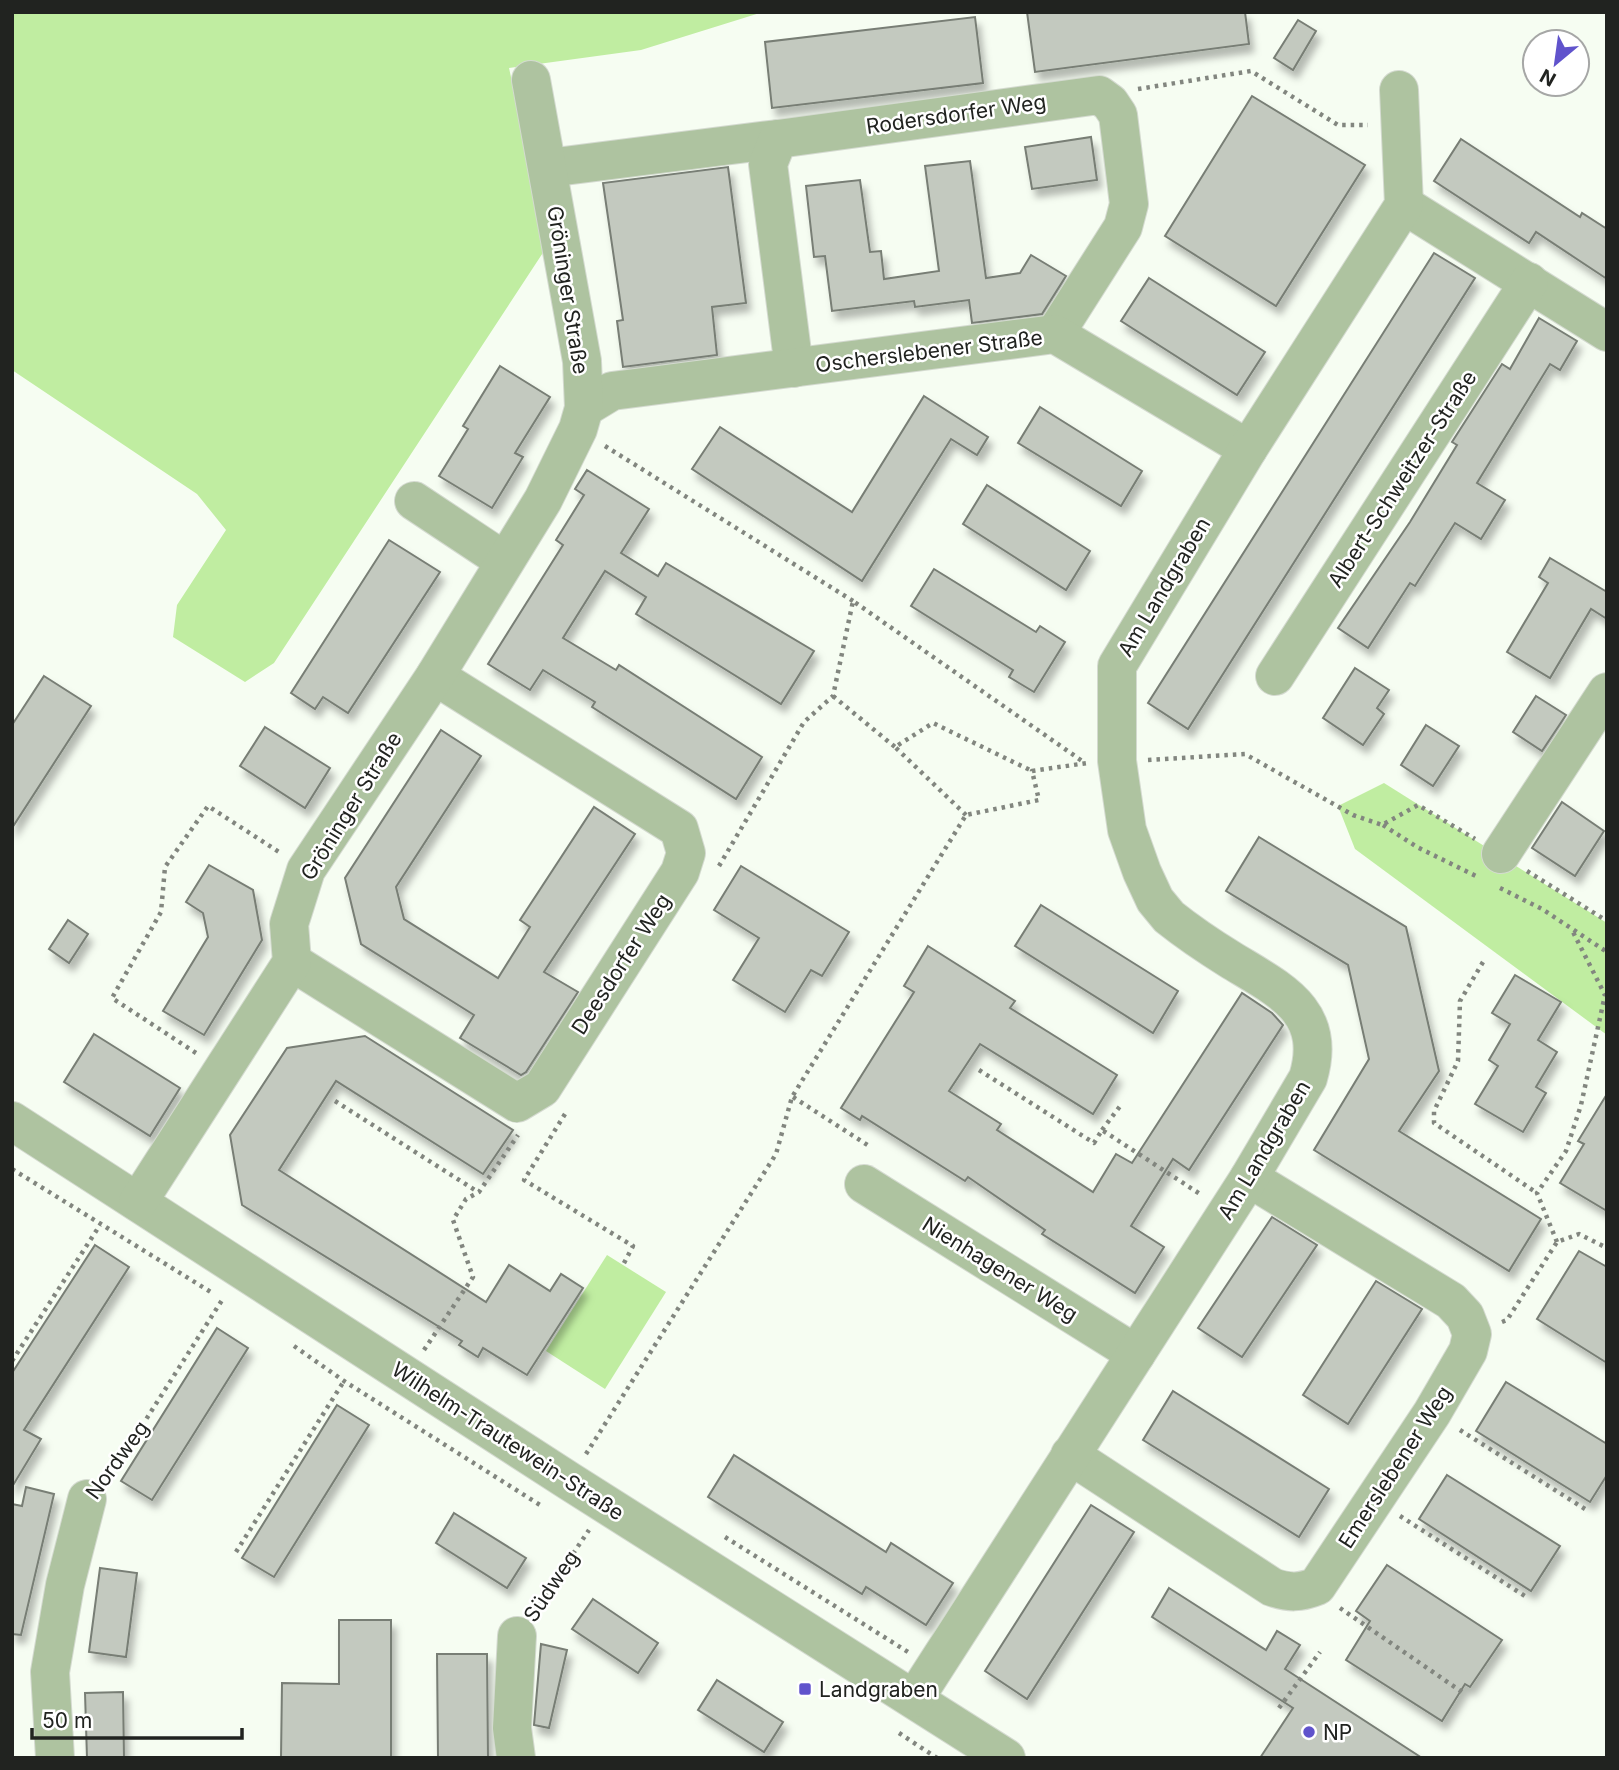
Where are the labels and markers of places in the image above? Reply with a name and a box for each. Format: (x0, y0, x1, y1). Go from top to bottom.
place label: Landgraben (819, 1677, 938, 1702)
marker: Landgraben (797, 1681, 813, 1697)
place label: NP (1323, 1720, 1352, 1745)
marker: NP (1301, 1724, 1317, 1740)

